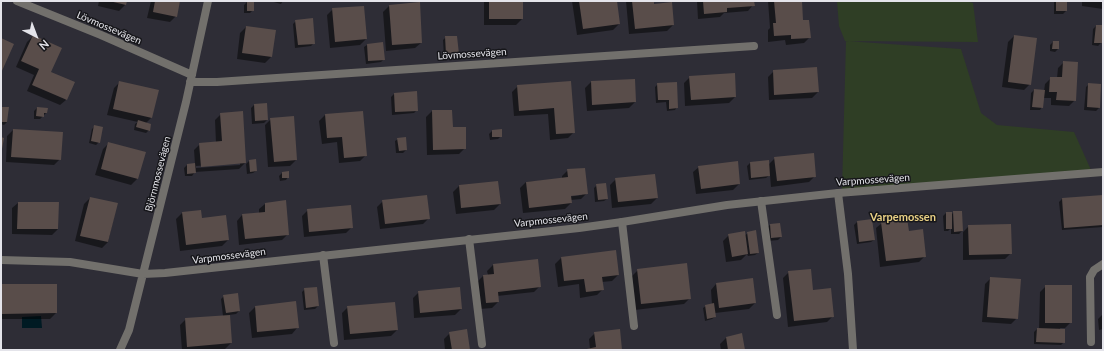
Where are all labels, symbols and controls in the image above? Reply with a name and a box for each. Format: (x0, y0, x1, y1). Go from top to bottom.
street label: Lövmossevägen (75, 9, 143, 47)
north arrow (16, 16, 56, 56)
text: N (37, 38, 52, 53)
street label: Lövmossevägen (437, 46, 507, 62)
street label: Björnmossevägen (143, 135, 173, 213)
street label: Varpmossevägen (836, 171, 910, 189)
street label: Varpmossevägen (514, 210, 588, 230)
district label: Varpemossen (870, 210, 936, 224)
street label: Varpmossevägen (192, 246, 266, 266)

